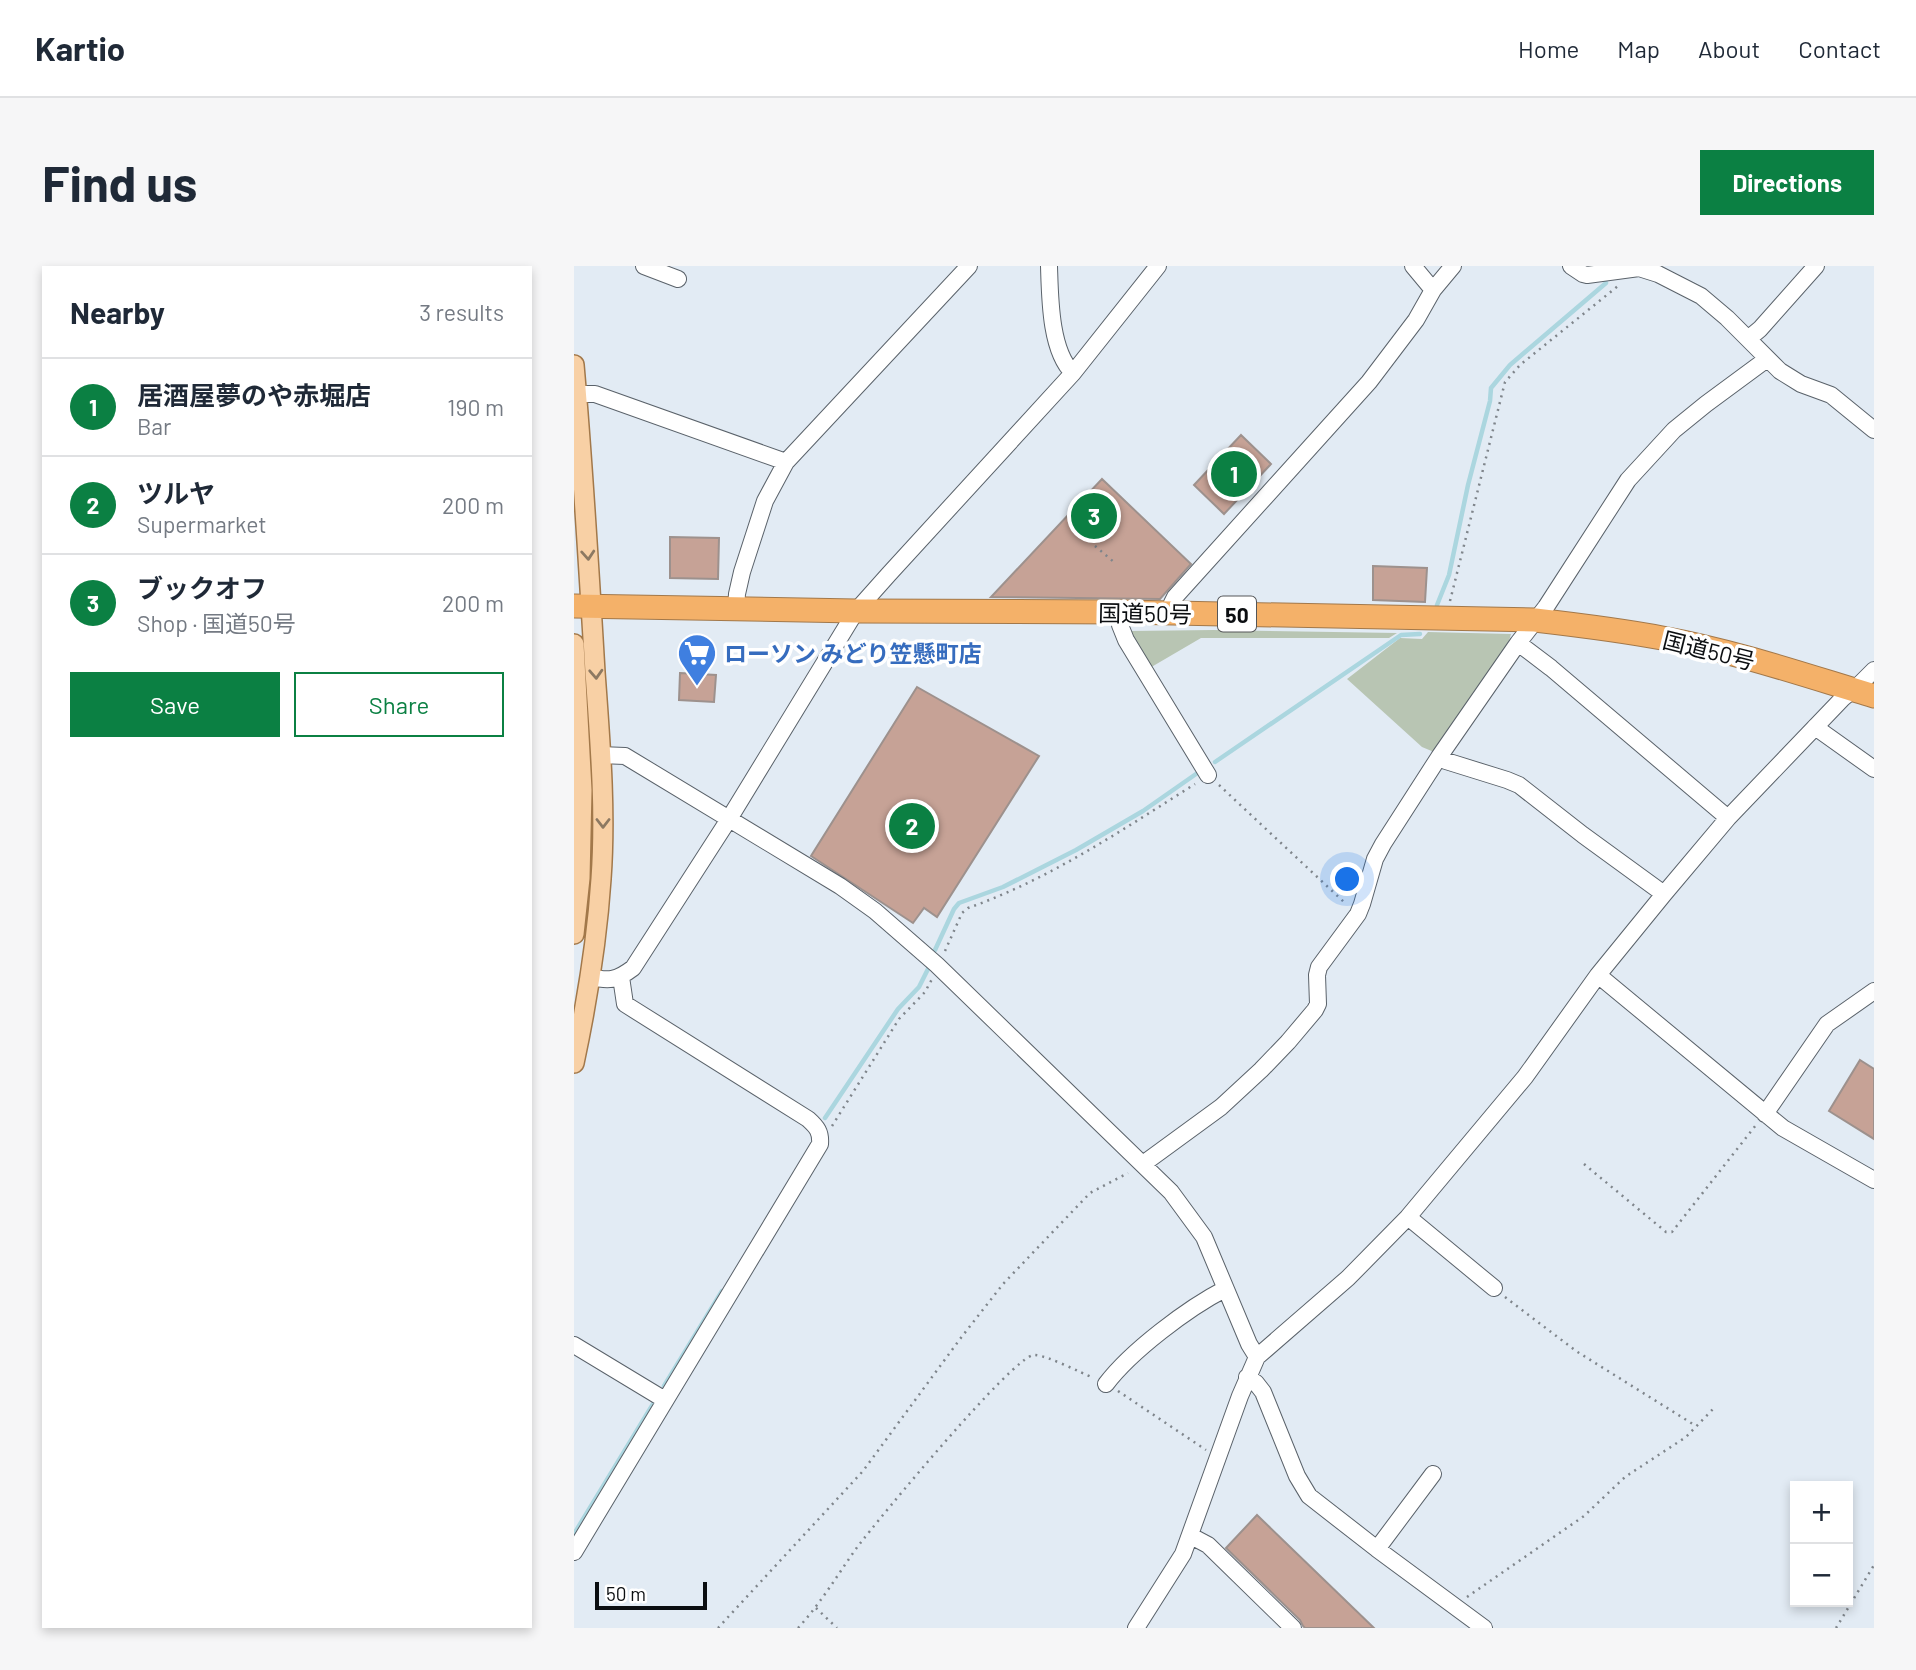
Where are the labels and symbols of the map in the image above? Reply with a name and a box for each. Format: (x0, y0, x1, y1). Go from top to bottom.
pin: 1 (1211, 448, 1257, 500)
pin: 3 (1071, 490, 1117, 542)
one-way arrow (580, 550, 595, 561)
road number: 50 (1218, 596, 1256, 632)
street label: 国道50号 (1098, 598, 1192, 628)
street label: 国道50号 (1660, 625, 1758, 675)
supermarket icon: ローソン みどり笠懸町店 (676, 632, 718, 687)
place label: ローソン みどり笠懸町店 (724, 639, 982, 667)
one-way arrow (588, 669, 603, 680)
pin: 2 (889, 800, 935, 852)
one-way arrow (595, 819, 611, 829)
your location (1330, 862, 1364, 896)
scale bar (595, 1579, 707, 1611)

